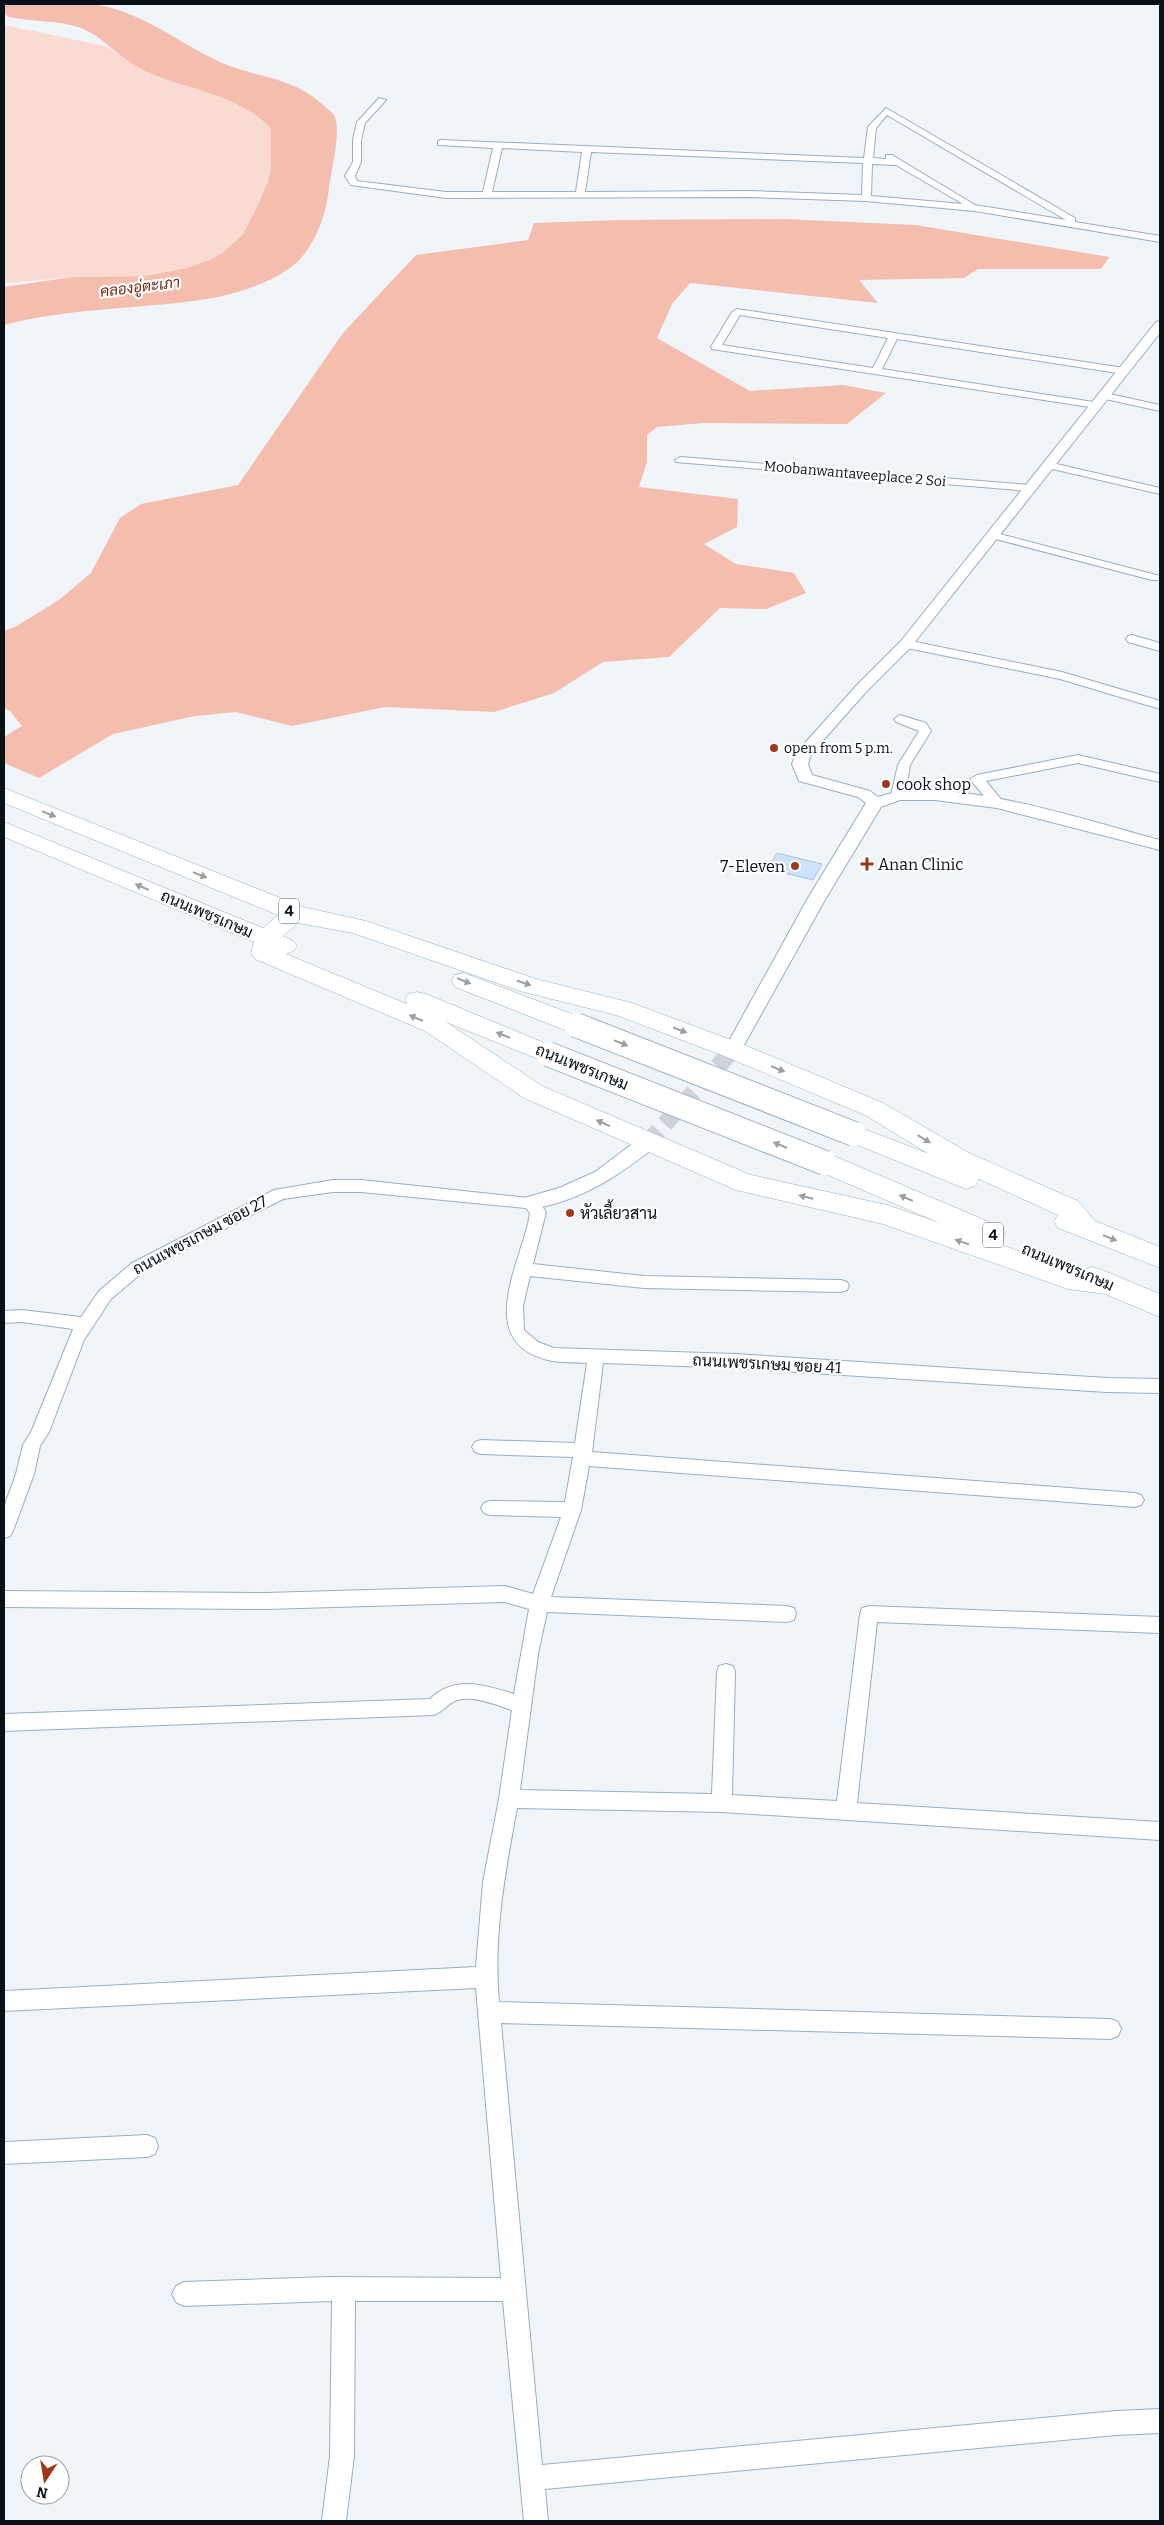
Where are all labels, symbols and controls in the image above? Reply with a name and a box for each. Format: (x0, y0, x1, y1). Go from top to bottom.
water label: คลองอู่ตะเภา (99, 272, 181, 302)
street label: Moobanwantaveeplace 2 Soi (763, 458, 947, 490)
place label: open from 5 p.m. (784, 740, 893, 757)
marker: open from 5 p.m. (768, 742, 780, 754)
place label: cook shop (896, 775, 971, 794)
marker: cook shop (880, 778, 892, 790)
one-way arrow (42, 810, 56, 818)
place label: Anan Clinic (878, 855, 964, 874)
place label: 7-Eleven (720, 857, 785, 876)
marker: Anan Clinic (860, 857, 874, 871)
marker: 7-Eleven (789, 860, 801, 872)
one-way arrow (192, 871, 207, 879)
one-way arrow (135, 882, 149, 890)
street label: ถนนเพชรเกษม (158, 886, 256, 942)
road number: 4 (279, 898, 299, 924)
one-way arrow (457, 977, 471, 985)
one-way arrow (517, 980, 532, 987)
one-way arrow (409, 1013, 423, 1021)
one-way arrow (672, 1027, 687, 1034)
one-way arrow (495, 1031, 510, 1038)
one-way arrow (614, 1039, 629, 1047)
street label: ถนนเพชรเกษม (533, 1040, 631, 1094)
one-way arrow (771, 1065, 786, 1073)
one-way arrow (596, 1119, 610, 1127)
one-way arrow (918, 1134, 931, 1143)
one-way arrow (773, 1141, 787, 1149)
street label: ถนนเพชรเกษม ซอย 27 (129, 1191, 271, 1279)
one-way arrow (799, 1193, 814, 1201)
one-way arrow (899, 1193, 913, 1201)
place label: หัวเลี้ยวสาน (580, 1199, 657, 1223)
marker: หัวเลี้ยวสาน (564, 1207, 576, 1219)
road number: 4 (983, 1222, 1003, 1248)
one-way arrow (1103, 1234, 1117, 1242)
one-way arrow (954, 1238, 969, 1246)
street label: ถนนเพชรเกษม (1019, 1239, 1117, 1295)
street label: ถนนเพชรเกษม ซอย 41 (692, 1351, 842, 1377)
north arrow (20, 2455, 70, 2505)
text: N (35, 2483, 49, 2502)

